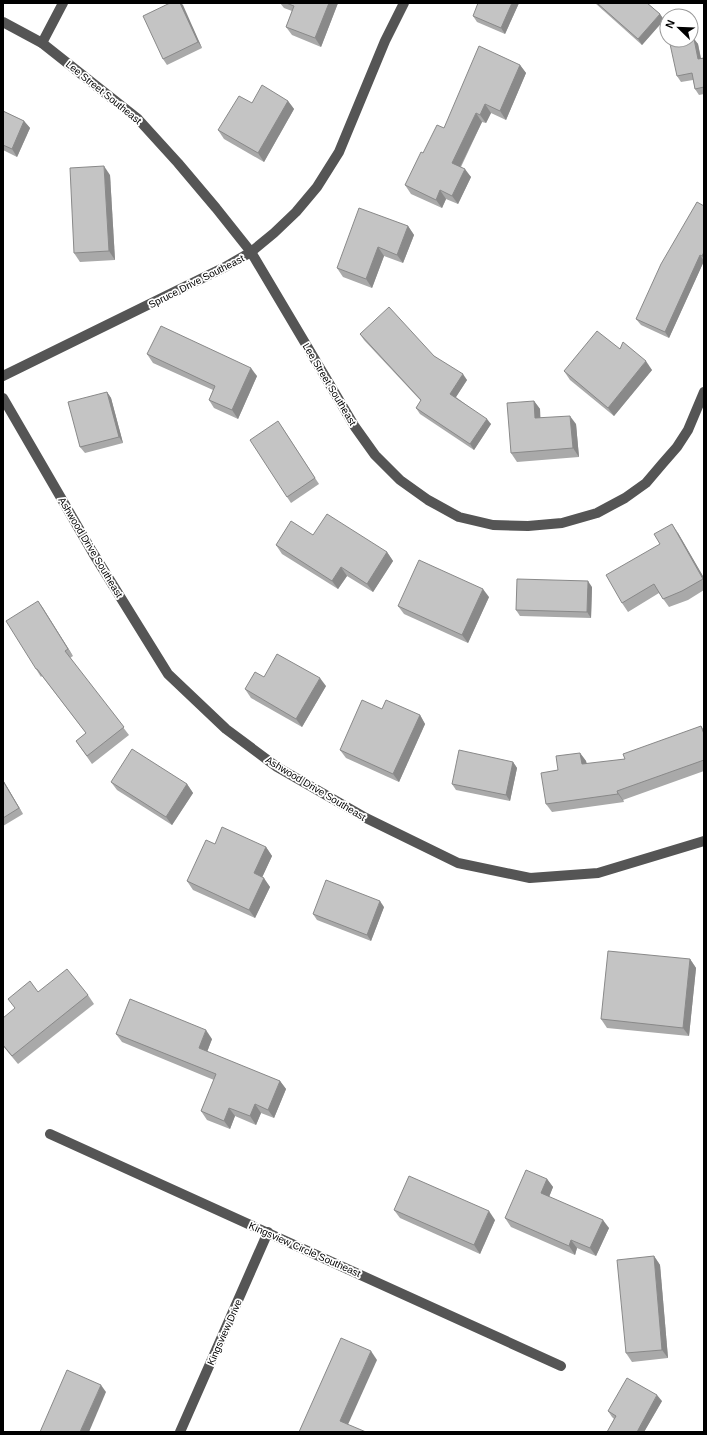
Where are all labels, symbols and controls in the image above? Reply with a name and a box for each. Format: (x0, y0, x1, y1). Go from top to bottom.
north arrow (659, 8, 699, 48)
text: N (663, 18, 677, 30)
street label: Lee Street Southeast (64, 59, 144, 126)
street label: Spruce Drive Southeast (147, 252, 246, 310)
street label: Lee Street Southeast (301, 341, 359, 428)
street label: Ashwood Drive Southeast (56, 495, 125, 600)
street label: Ashwood Drive Southeast (264, 754, 368, 823)
street label: Kingsview Circle Southeast (247, 1220, 363, 1279)
street label: Kingsview Drive (205, 1297, 244, 1367)

